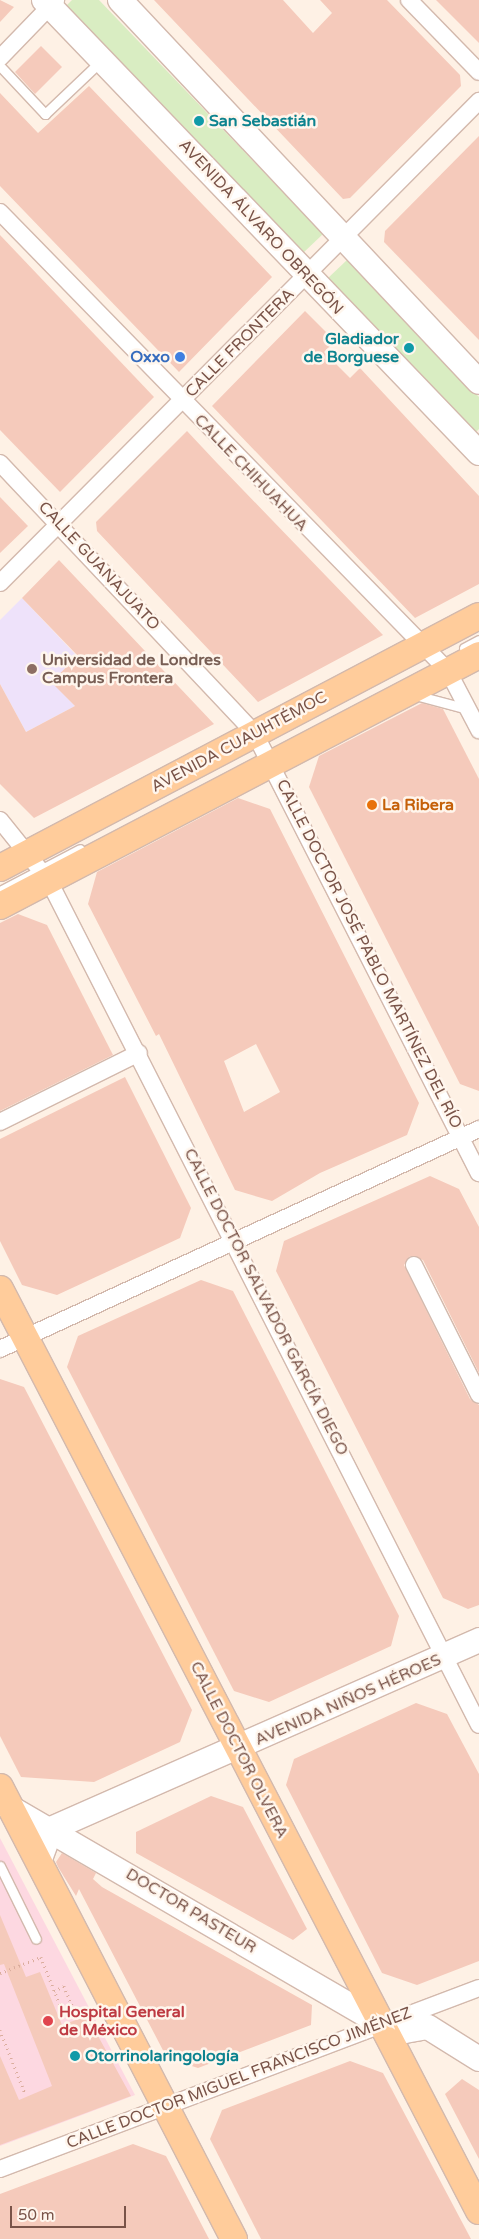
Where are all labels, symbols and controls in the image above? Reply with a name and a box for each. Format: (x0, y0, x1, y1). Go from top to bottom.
place label: San Sebastián (209, 111, 316, 131)
marker: San Sebastián (193, 115, 205, 127)
street label: AVENIDA ÁLVARO OBREGÓN (175, 135, 347, 319)
street label: CALLE FRONTERA (182, 285, 298, 401)
place label: Gladiador de Borguese (303, 329, 399, 367)
marker: Gladiador de Borguese (403, 342, 415, 354)
place label: Oxxo (130, 347, 170, 367)
marker: Oxxo (174, 351, 186, 363)
street label: CALLE CHIHUAHUA (190, 410, 312, 536)
street label: CALLE GUANAJUATO (34, 498, 164, 634)
place label: Universidad de Londres Campus Frontera (42, 650, 221, 688)
marker: Universidad de Londres Campus Frontera (26, 663, 38, 675)
street label: AVENIDA CUAUHTÉMOC (148, 687, 330, 797)
street label: CALLE DOCTOR JOSÉ PABLO MARTÍNEZ DEL RÍO (272, 776, 466, 1132)
place label: La Ribera (382, 795, 454, 815)
marker: La Ribera (366, 799, 378, 811)
street label: CALLE DOCTOR SALVADOR GARCÍA DIEGO (180, 1145, 352, 1459)
street label: AVENIDA NIÑOS HÉROES (252, 1650, 444, 1750)
street label: CALLE DOCTOR OLVERA (186, 1658, 292, 1842)
street label: DOCTOR PASTEUR (122, 1864, 260, 1958)
place label: Hospital General de México (59, 2002, 185, 2040)
street label: CALLE DOCTOR MIGUEL FRANCISCO JIMÉNEZ (64, 2003, 414, 2153)
marker: Hospital General de México (41, 2014, 55, 2028)
place label: Otorrinolaringología (85, 2046, 239, 2066)
marker: Otorrinolaringología (69, 2050, 81, 2062)
scale bar (12, 2196, 129, 2228)
text: 50 m (18, 2206, 55, 2224)

